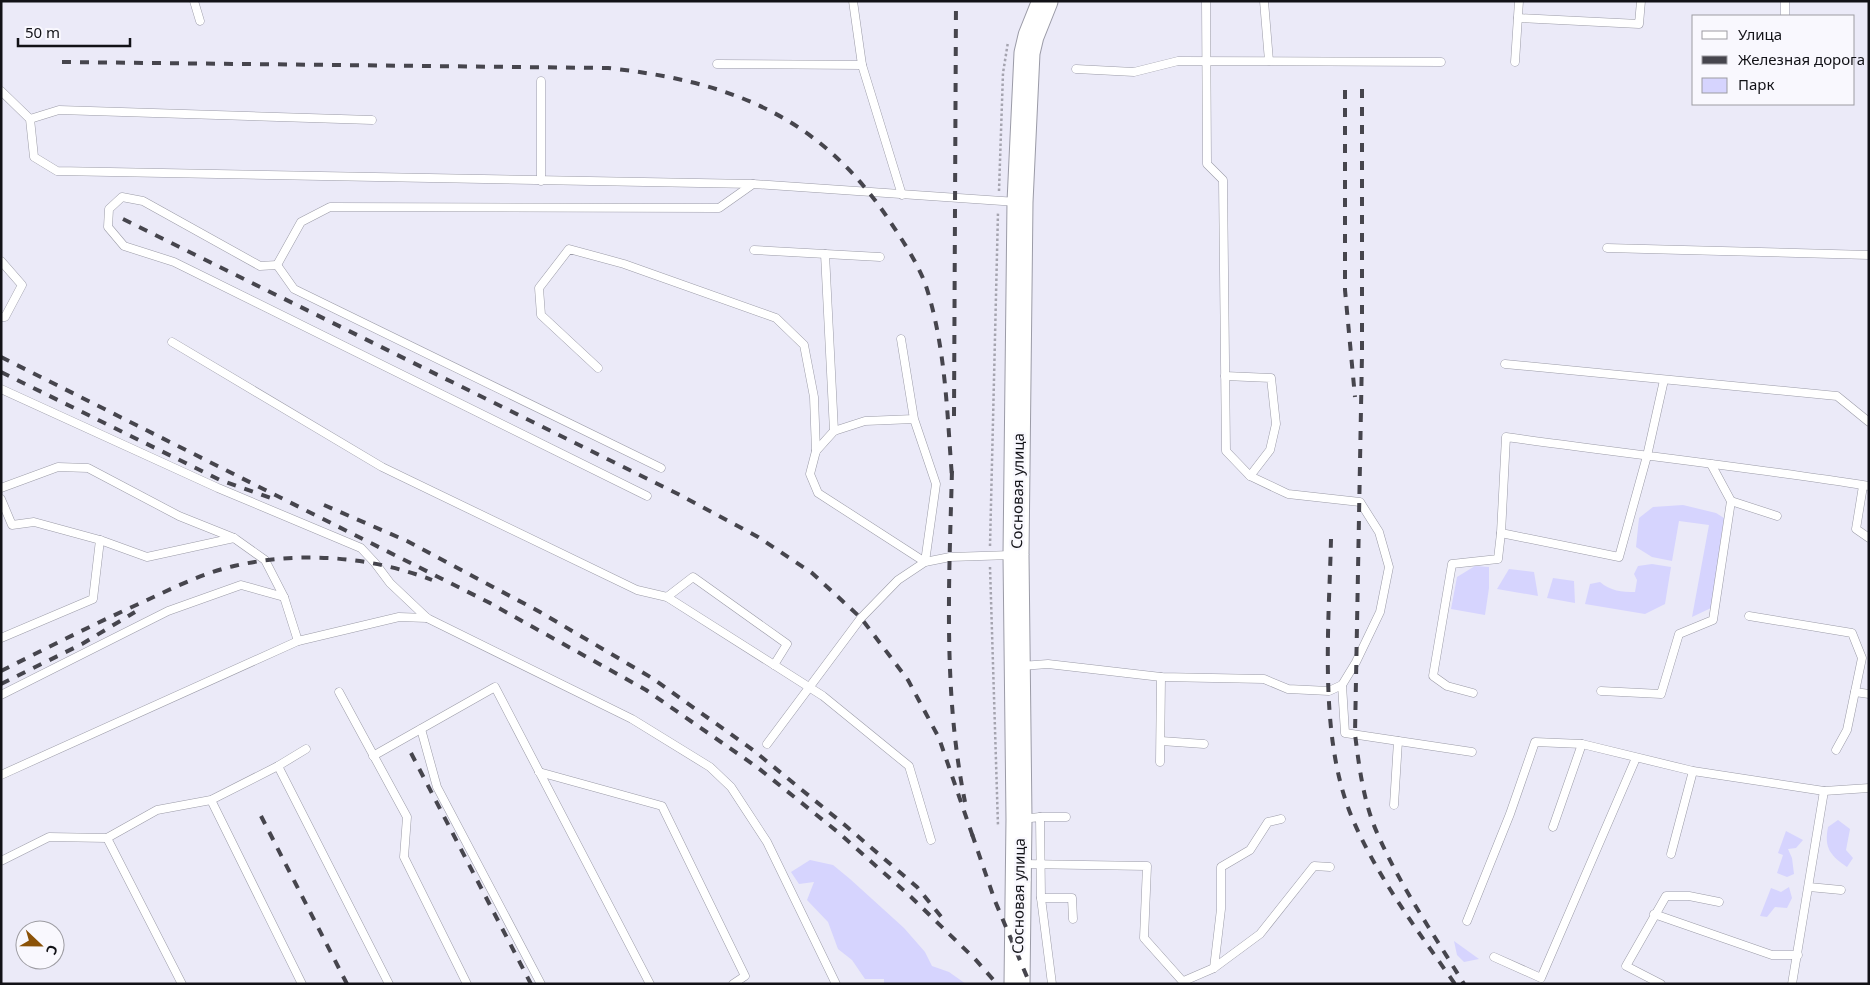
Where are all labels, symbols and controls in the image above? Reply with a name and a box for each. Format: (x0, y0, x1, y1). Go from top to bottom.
scale bar (18, 15, 130, 47)
legend (1692, 15, 1855, 105)
text: 50 m (25, 22, 60, 42)
text: Улица (1738, 24, 1782, 44)
text: Железная дорога (1738, 49, 1865, 69)
text: Парк (1738, 74, 1774, 94)
street label: Сосновая улица (1006, 433, 1028, 549)
street label: Сосновая улица (1007, 838, 1029, 954)
north arrow (15, 920, 65, 970)
text: С (42, 942, 63, 958)

